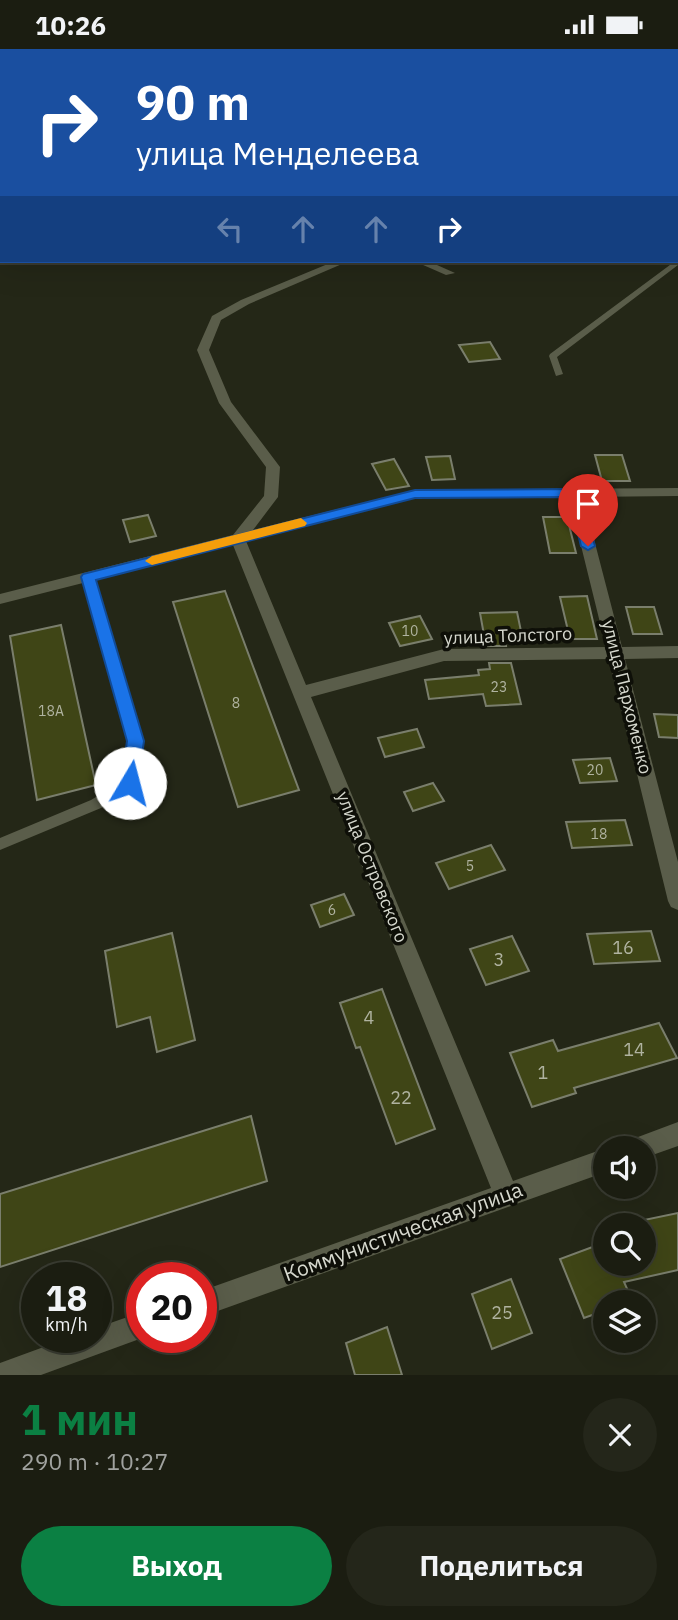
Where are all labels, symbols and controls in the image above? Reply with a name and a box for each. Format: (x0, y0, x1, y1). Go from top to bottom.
text: 10:26 (35, 8, 106, 42)
text: 90 m (136, 70, 250, 133)
icon: right (21, 77, 112, 168)
text: улица Менделеева (136, 132, 419, 174)
icon: left (211, 210, 249, 248)
icon: ahead (284, 210, 322, 248)
icon: ahead (357, 210, 395, 248)
icon: right (430, 210, 468, 248)
pin (558, 474, 618, 546)
icon: arrive (569, 485, 607, 523)
street label: улица Пархоменко (597, 617, 658, 776)
house number: 10 (402, 622, 418, 640)
street label: улица Толстого (443, 622, 573, 649)
house number: 23 (491, 678, 507, 696)
house number: 8 (232, 694, 240, 712)
house number: 18А (38, 702, 64, 720)
position arrow (93, 746, 167, 820)
house number: 20 (587, 761, 603, 779)
street label: улица Островского (332, 788, 413, 946)
house number: 18 (591, 825, 607, 843)
house number: 5 (466, 857, 474, 875)
house number: 6 (328, 901, 336, 919)
house number: 16 (612, 936, 634, 959)
house number: 3 (494, 948, 504, 971)
house number: 4 (364, 1006, 375, 1029)
house number: 14 (623, 1038, 645, 1061)
house number: 1 (538, 1061, 548, 1084)
house number: 22 (390, 1086, 412, 1109)
map controls (593, 1136, 656, 1353)
button: sound (593, 1136, 656, 1199)
street label: Коммунистическая улица (279, 1175, 526, 1287)
button: search (593, 1213, 656, 1276)
speed limit sign: 20 (126, 1262, 217, 1353)
text: 18 (45, 1275, 88, 1321)
button: layers (593, 1290, 656, 1353)
house number: 25 (491, 1301, 513, 1324)
text: km/h (45, 1313, 88, 1336)
text: 1 мин (21, 1392, 138, 1447)
button: close (583, 1398, 657, 1472)
text: 290 m · 10:27 (21, 1446, 168, 1476)
button: Выход (21, 1526, 332, 1606)
button: Поделиться (346, 1526, 657, 1606)

